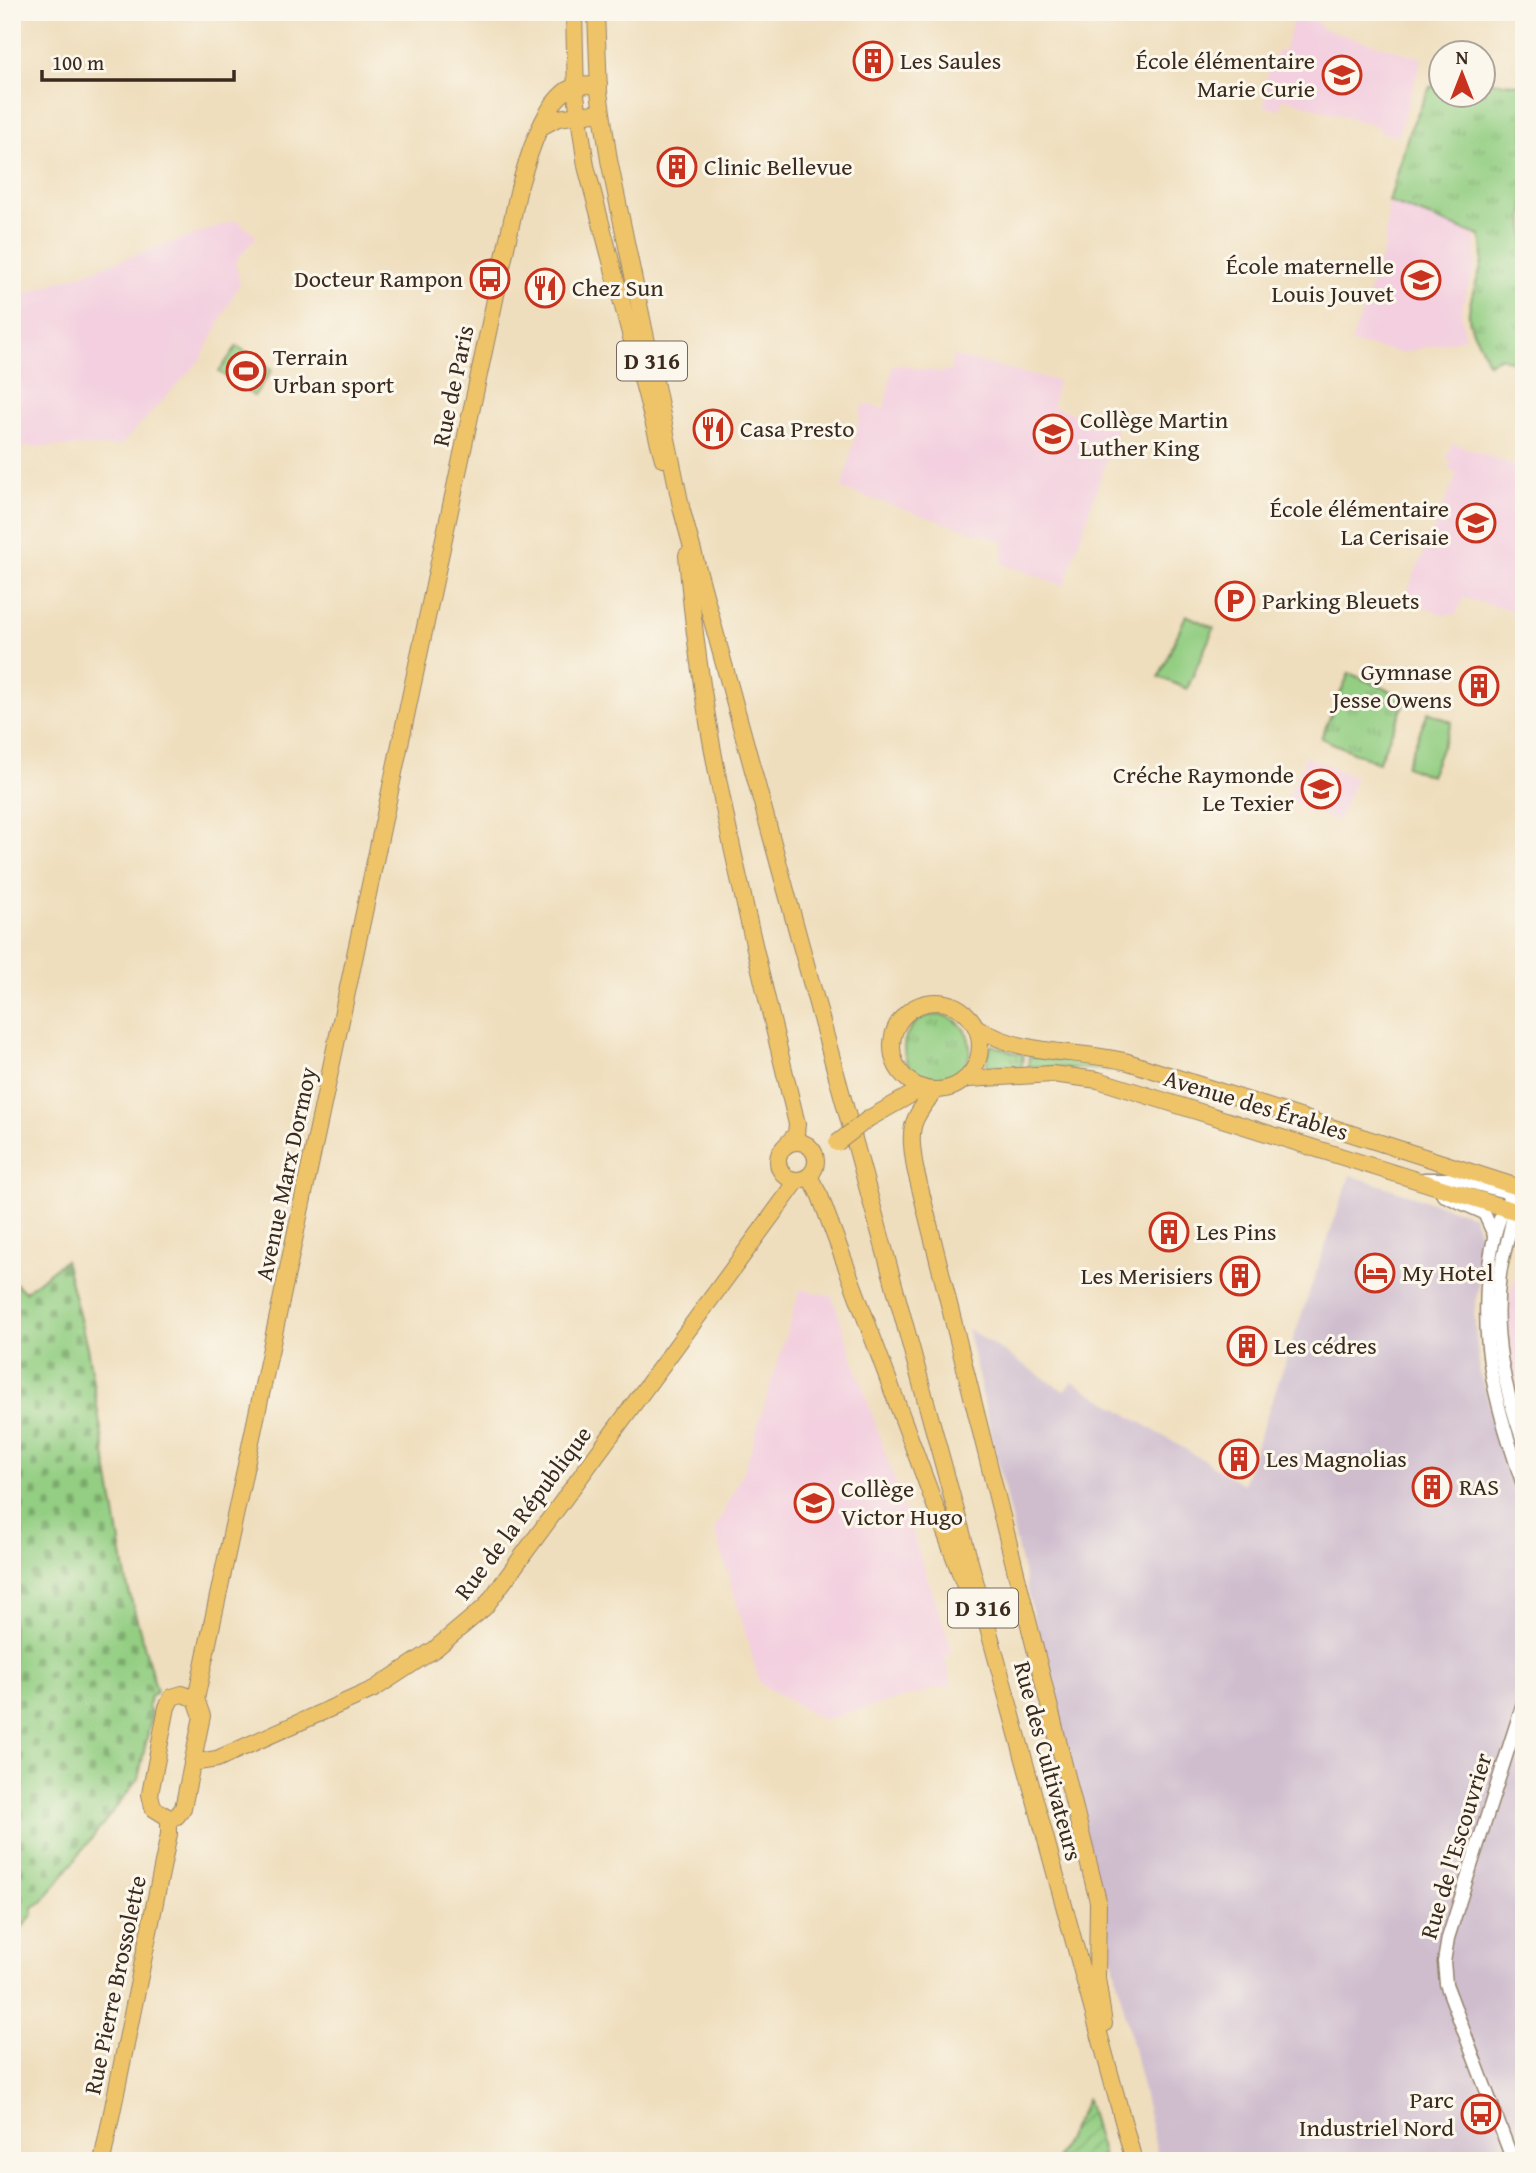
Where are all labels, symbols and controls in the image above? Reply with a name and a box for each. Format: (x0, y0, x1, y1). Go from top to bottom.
scale bar (42, 38, 234, 82)
north arrow (1428, 38, 1498, 108)
building icon: Les Saules (852, 40, 894, 82)
place label: Les Saules (900, 43, 1001, 78)
place label: École élémentaire Marie Curie (1136, 43, 1315, 106)
text: N (1456, 43, 1469, 71)
text: 100 m (52, 47, 104, 78)
school or university icon: École élémentaire Marie Curie (1321, 54, 1363, 96)
building icon: Clinic Bellevue (656, 146, 698, 188)
place label: Clinic Bellevue (704, 149, 852, 184)
place label: École maternelle Louis Jouvet (1226, 248, 1395, 311)
bus stop icon: Docteur Rampon (469, 258, 511, 300)
school or university icon: École maternelle Louis Jouvet (1400, 259, 1442, 301)
place label: Docteur Rampon (294, 261, 464, 296)
restaurant icon: Chez Sun (524, 267, 566, 309)
place label: Chez Sun (572, 270, 664, 305)
street label: Rue de Paris (423, 322, 482, 450)
place label: Terrain Urban sport (273, 339, 395, 402)
road number: D 316 (617, 342, 687, 380)
sports icon: Terrain Urban sport (225, 350, 267, 392)
place label: Collège Martin Luther King (1080, 402, 1229, 465)
restaurant icon: Casa Presto (692, 408, 734, 450)
place label: Casa Presto (740, 411, 854, 446)
school or university icon: Collège Martin Luther King (1032, 413, 1074, 455)
place label: École élémentaire La Cerisaie (1270, 491, 1449, 554)
school or university icon: École élémentaire La Cerisaie (1455, 502, 1497, 544)
parking icon: Parking Bleuets (1214, 580, 1256, 622)
place label: Parking Bleuets (1262, 583, 1420, 618)
place label: Gymnase Jesse Owens (1329, 654, 1452, 717)
building icon: Gymnase Jesse Owens (1458, 665, 1500, 707)
place label: Créche Raymonde Le Texier (1113, 757, 1294, 820)
school or university icon: Créche Raymonde Le Texier (1300, 768, 1342, 810)
street label: Avenue des Érables (1160, 1060, 1353, 1149)
street label: Avenue Marx Dormoy (246, 1064, 325, 1284)
building icon: Les Pins (1148, 1211, 1190, 1253)
place label: Les Pins (1196, 1214, 1276, 1249)
hotel icon: My Hotel (1354, 1252, 1396, 1294)
building icon: Les Merisiers (1219, 1255, 1261, 1297)
place label: My Hotel (1402, 1255, 1494, 1290)
place label: Les Merisiers (1081, 1258, 1213, 1293)
building icon: Les cédres (1226, 1325, 1268, 1367)
place label: Les cédres (1274, 1328, 1377, 1363)
street label: Rue de la République (445, 1418, 600, 1607)
building icon: Les Magnolias (1218, 1438, 1260, 1480)
place label: Les Magnolias (1266, 1441, 1407, 1476)
building icon: RAS (1411, 1466, 1453, 1508)
place label: RAS (1459, 1469, 1499, 1504)
place label: Collège Victor Hugo (841, 1471, 963, 1534)
school or university icon: Collège Victor Hugo (793, 1482, 835, 1524)
road number: D 316 (948, 1588, 1018, 1628)
street label: Rue des Cultivateurs (1005, 1657, 1092, 1864)
street label: Rue de l'Escouvrier (1411, 1748, 1500, 1943)
street label: Rue Pierre Brossolette (74, 1872, 155, 2098)
place label: Parc Industriel Nord (1299, 2082, 1454, 2145)
bus stop icon: Parc Industriel Nord (1460, 2093, 1502, 2135)

